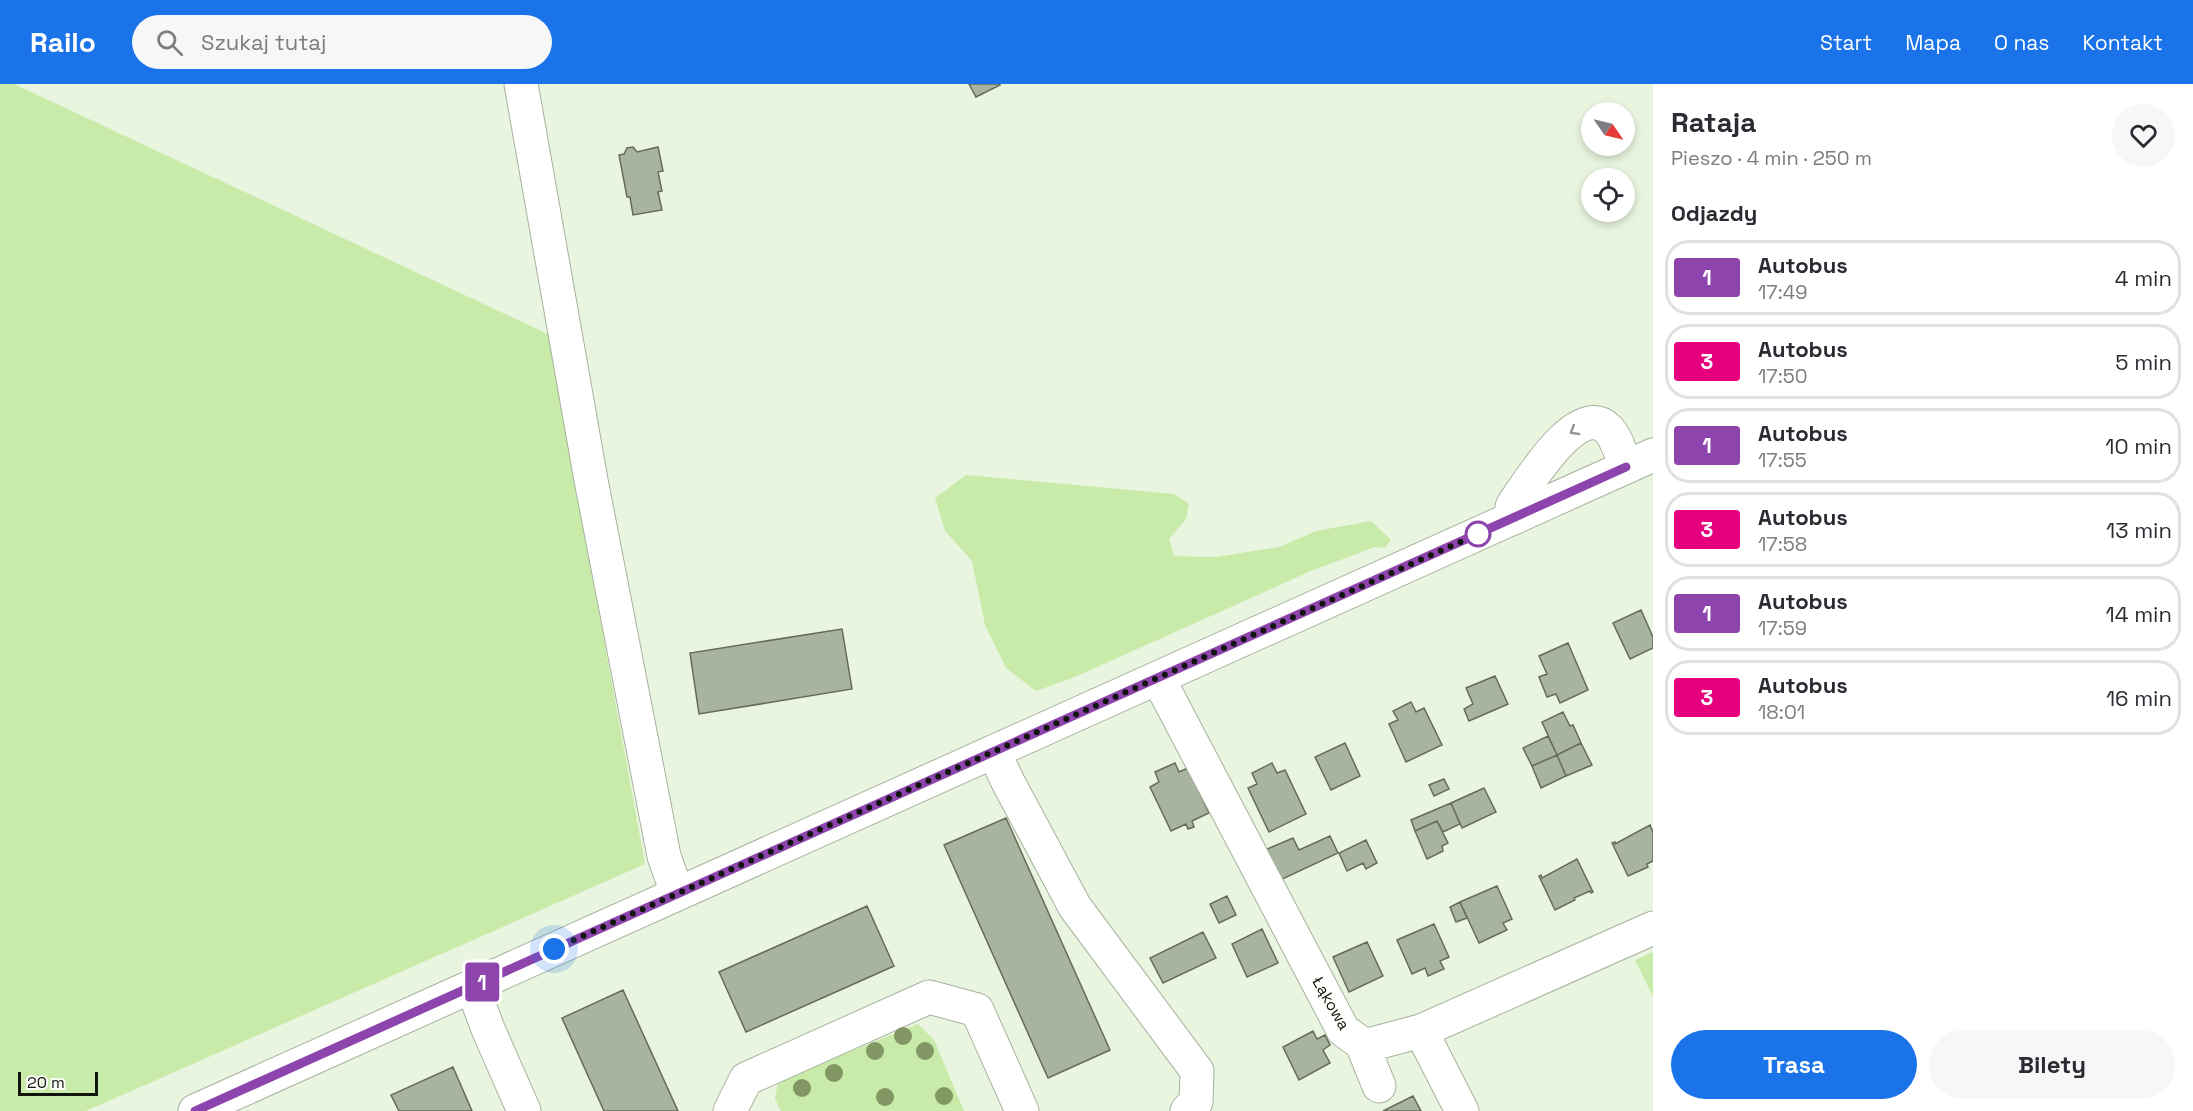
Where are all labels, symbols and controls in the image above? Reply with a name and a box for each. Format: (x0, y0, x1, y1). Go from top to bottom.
search box (132, 15, 552, 69)
text: Railo (30, 24, 96, 60)
icon: search (153, 26, 186, 59)
text: Szukaj tutaj (201, 28, 326, 56)
text: Start (1820, 29, 1872, 56)
text: Mapa (1905, 29, 1961, 56)
text: O nas (1994, 29, 2049, 56)
text: Kontakt (2082, 29, 2163, 56)
north arrow (1581, 102, 1635, 156)
map controls (1581, 102, 1635, 222)
text: Rataja (1671, 104, 1757, 140)
button: heart (2112, 104, 2175, 167)
text: Pieszo · 4 min · 250 m (1671, 145, 1872, 171)
button: locate (1581, 168, 1635, 222)
text: Odjazdy (1671, 199, 1757, 227)
text: Autobus (1758, 251, 1848, 279)
text: 1 (1702, 264, 1712, 291)
text: 4 min (2115, 264, 2172, 292)
text: 17:49 (1758, 279, 1807, 305)
text: Autobus (1758, 335, 1848, 363)
text: 3 (1701, 348, 1713, 375)
text: 5 min (2115, 348, 2172, 376)
text: 17:50 (1758, 363, 1808, 389)
text: Autobus (1758, 419, 1848, 447)
one-way arrow (1570, 424, 1580, 436)
text: 1 (1702, 432, 1712, 459)
text: 10 min (2105, 432, 2172, 460)
text: 17:55 (1758, 447, 1807, 473)
text: Autobus (1758, 503, 1848, 531)
text: 3 (1701, 516, 1713, 543)
text: 13 min (2106, 516, 2172, 544)
unlabelled marker (1465, 521, 1491, 547)
text: 17:58 (1758, 531, 1807, 557)
text: Autobus (1758, 587, 1848, 615)
text: 1 (1702, 600, 1712, 627)
text: 14 min (2106, 600, 2172, 628)
text: 17:59 (1758, 615, 1807, 641)
text: Autobus (1758, 671, 1848, 699)
text: 3 (1701, 684, 1713, 711)
text: 16 min (2106, 684, 2172, 712)
text: 18:01 (1758, 699, 1805, 725)
your location (539, 934, 569, 964)
line badge: 1 (462, 962, 502, 1002)
text: 1 (477, 969, 487, 996)
street label: Łąkowa (1307, 972, 1355, 1034)
button: Trasa (1671, 1030, 1917, 1099)
button: Bilety (1929, 1030, 2175, 1099)
scale bar (18, 1069, 98, 1096)
text: 20 m (27, 1072, 65, 1093)

